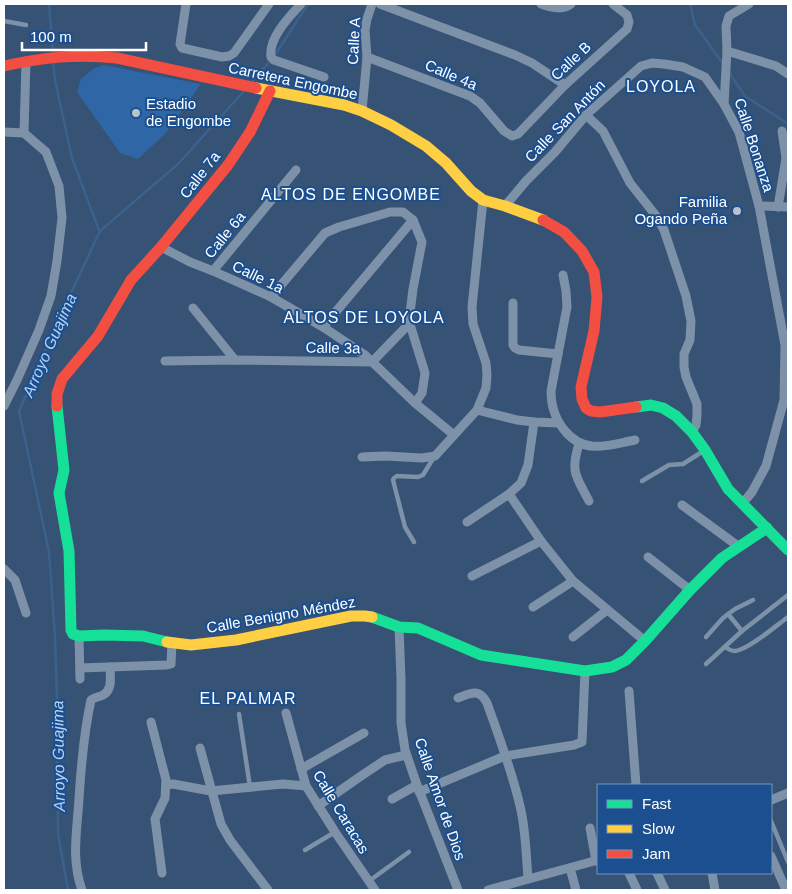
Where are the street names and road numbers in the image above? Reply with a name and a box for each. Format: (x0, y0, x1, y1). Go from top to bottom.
street label: Calle A (344, 17, 363, 65)
street label: Calle B (547, 38, 594, 83)
street label: Calle 4a (423, 56, 480, 93)
street label: Carretera Engombe (227, 59, 359, 103)
street label: Calle San Antón (521, 76, 608, 165)
street label: Calle Bonanza (731, 96, 778, 194)
street label: Calle 7a (176, 147, 224, 202)
street label: Calle 6a (201, 207, 249, 261)
street label: Calle 1a (230, 257, 287, 297)
street label: Calle 3a (305, 339, 361, 356)
street label: Calle Benigno Méndez (205, 593, 357, 636)
street label: Calle Amor de Dios (412, 735, 469, 862)
street label: Calle Caracas (310, 767, 373, 857)

